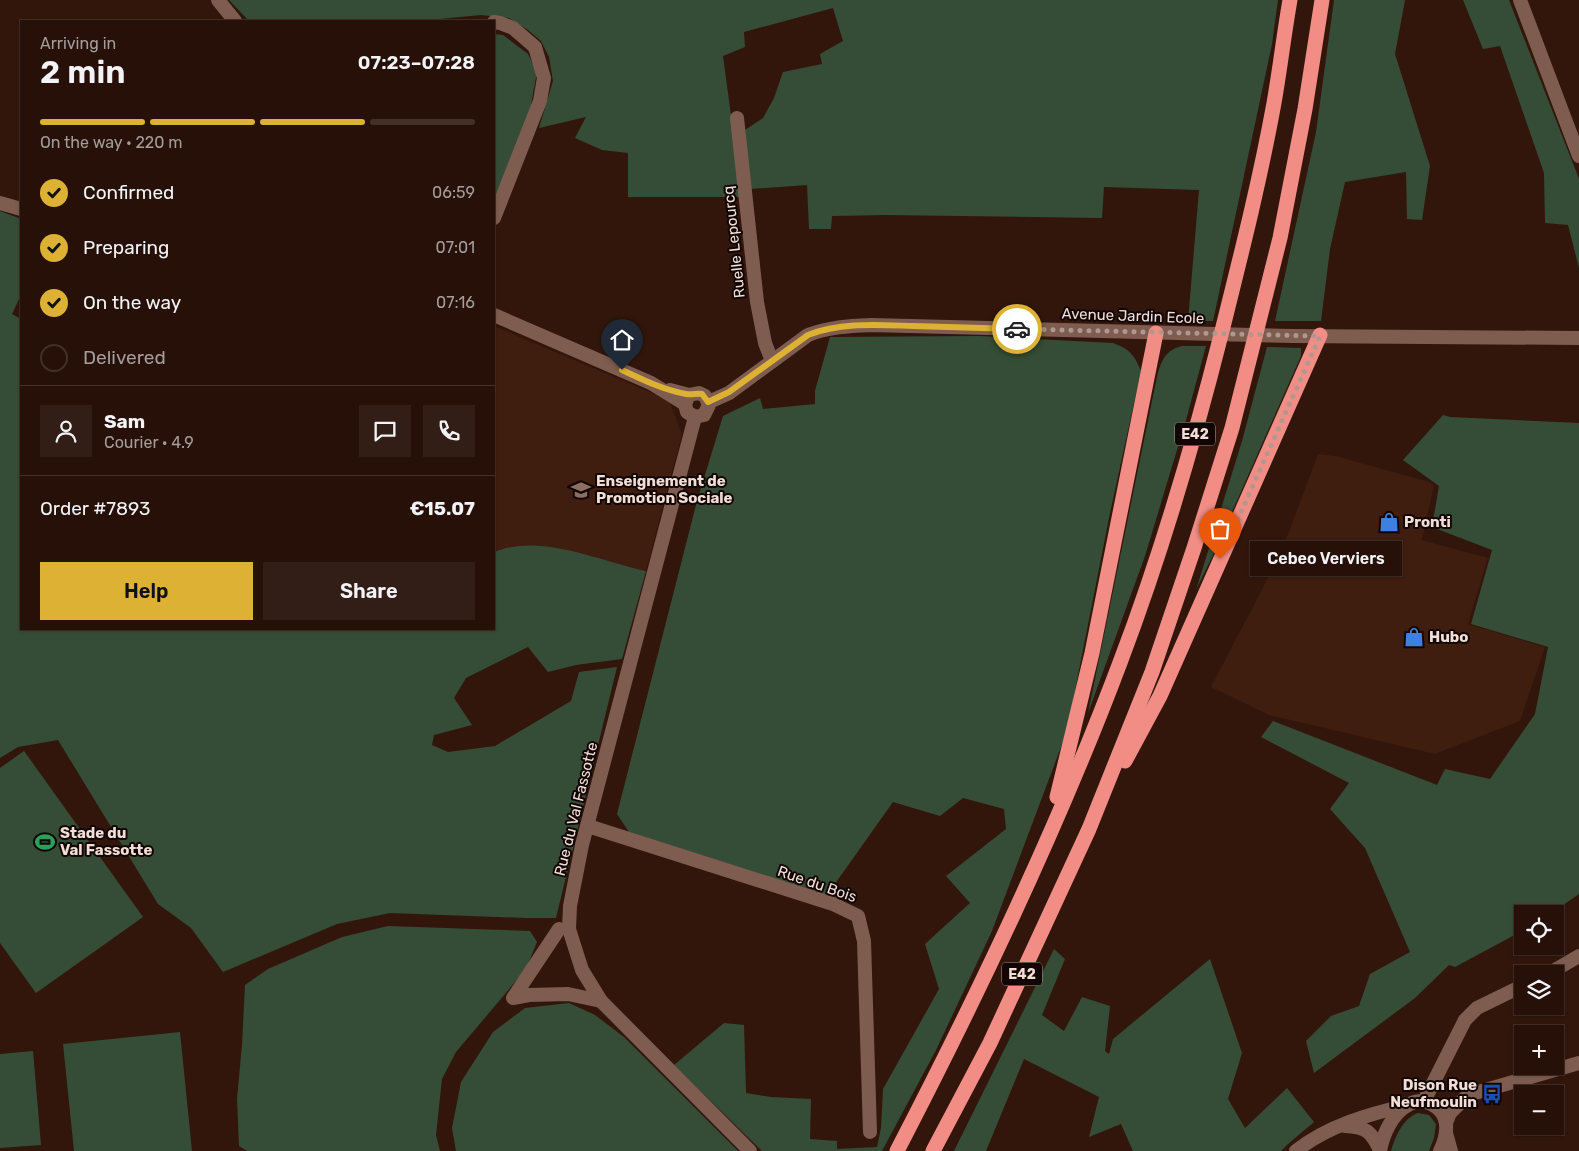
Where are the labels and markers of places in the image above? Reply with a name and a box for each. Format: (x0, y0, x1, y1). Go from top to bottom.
pin (601, 319, 643, 370)
place label: Enseignement de Promotion Sociale (596, 472, 733, 507)
school or university icon: Enseignement de Promotion Sociale (570, 479, 592, 501)
pin (1199, 508, 1241, 559)
shop icon: Pronti (1378, 511, 1400, 533)
place label: Pronti (1404, 513, 1451, 531)
callout: Cebeo Verviers (1250, 542, 1402, 576)
shop icon: Hubo (1403, 626, 1425, 648)
place label: Hubo (1429, 628, 1468, 646)
place label: Stade du Val Fassotte (60, 824, 152, 859)
sports icon: Stade du Val Fassotte (34, 831, 56, 853)
place label: Dison Rue Neufmoulin (1390, 1076, 1477, 1111)
bus stop icon: Dison Rue Neufmoulin (1481, 1083, 1503, 1105)

